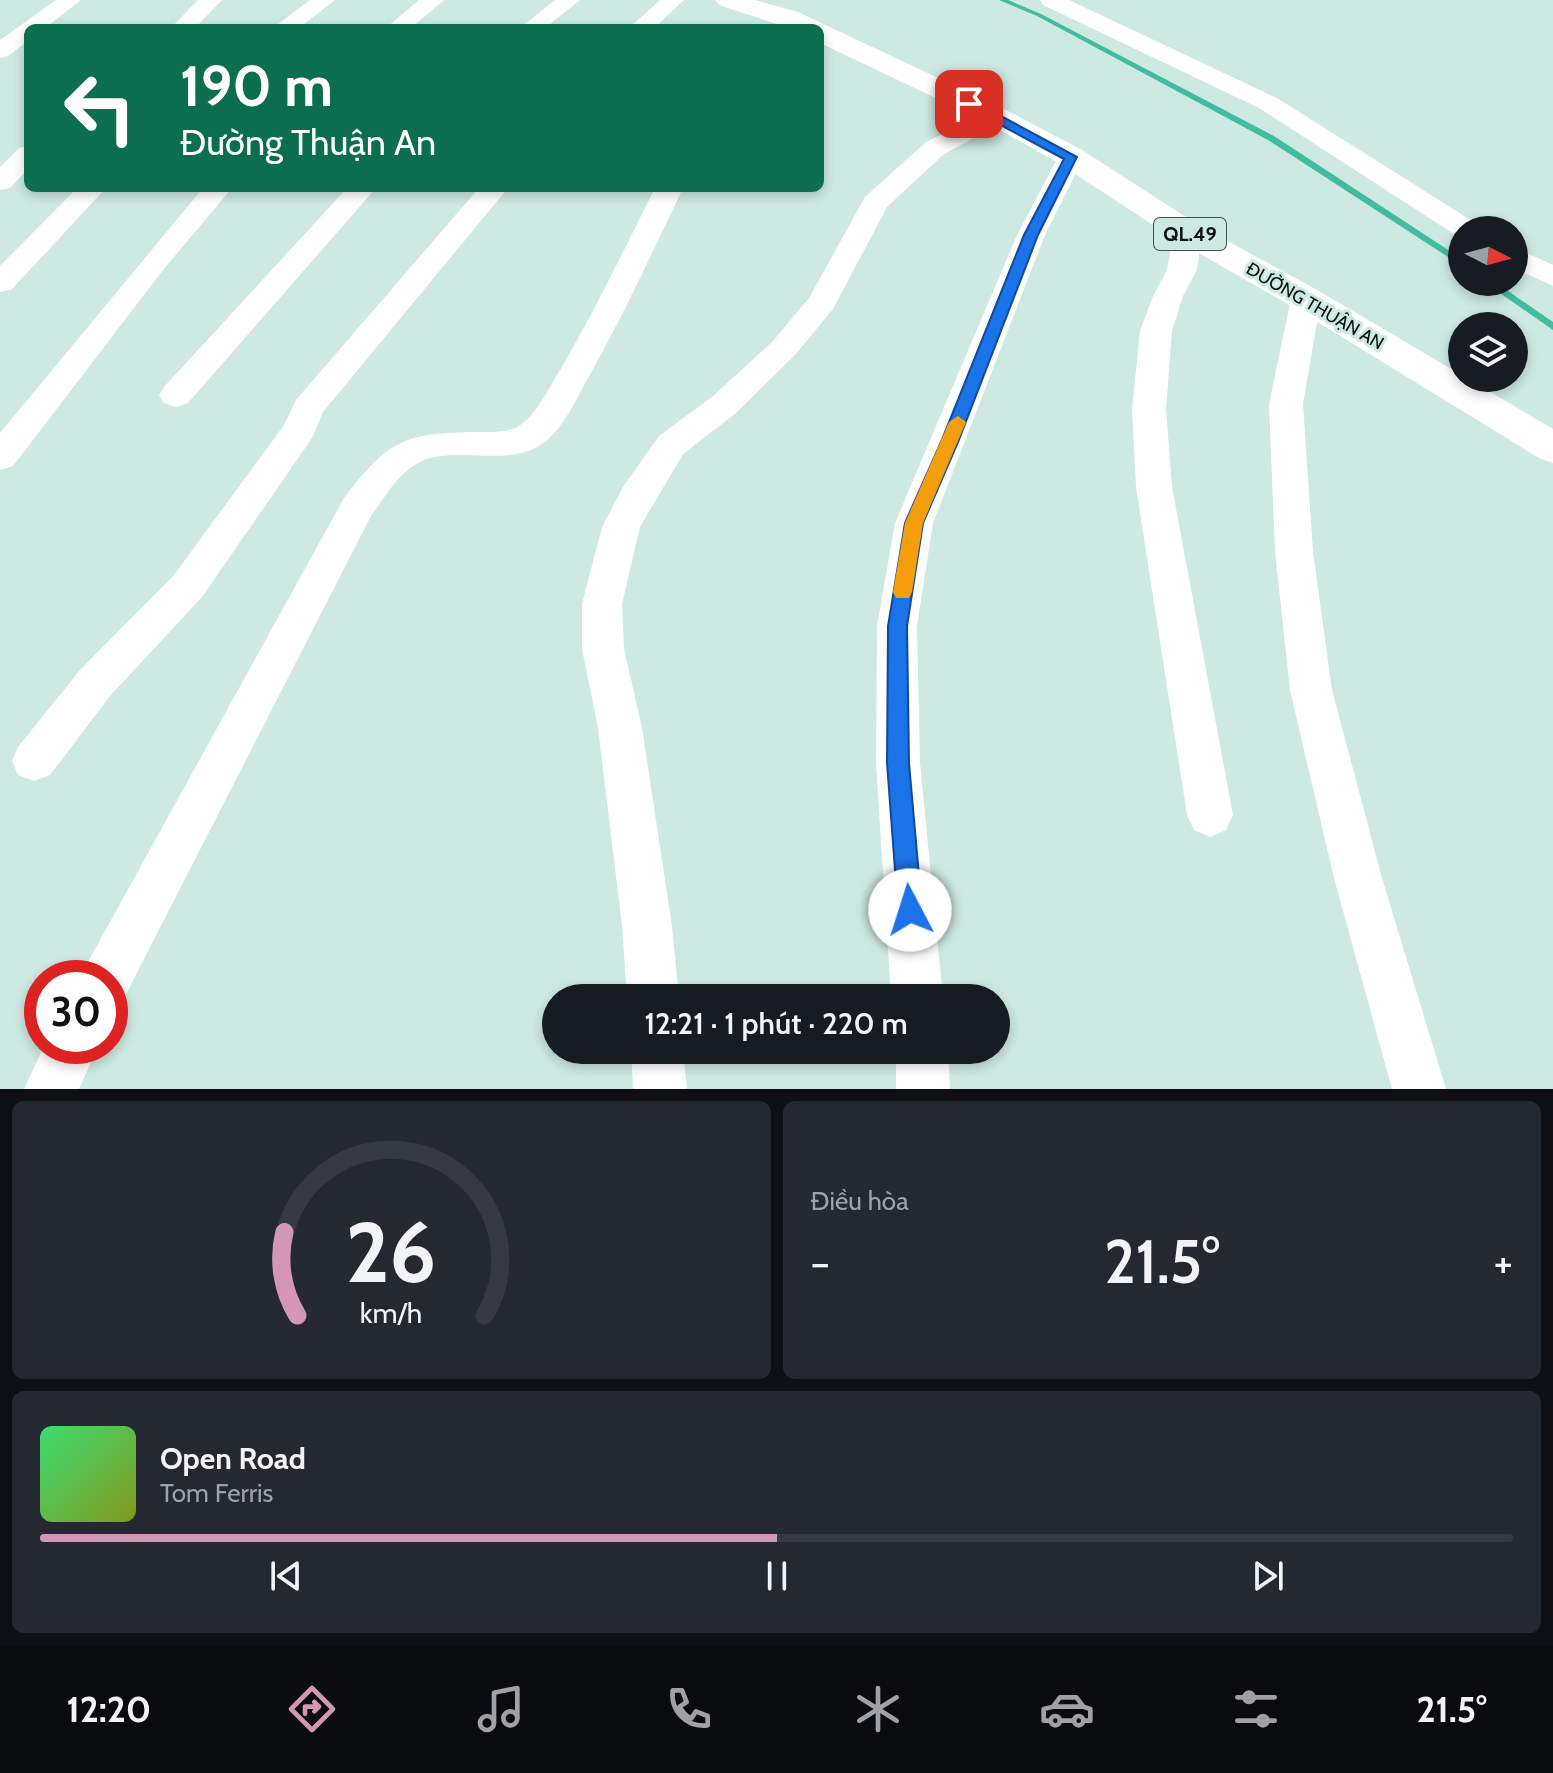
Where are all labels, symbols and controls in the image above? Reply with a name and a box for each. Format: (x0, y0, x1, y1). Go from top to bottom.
text: 190 m (180, 52, 333, 120)
icon: left (48, 56, 152, 160)
pin (935, 70, 1003, 138)
icon: arrive (947, 82, 991, 126)
text: Đường Thuận An (180, 120, 436, 164)
north arrow (1448, 216, 1528, 296)
map controls (1448, 216, 1528, 392)
road number: QL.49 (1154, 218, 1226, 250)
street label: ĐƯỜNG THUẬN AN (1242, 257, 1388, 354)
button: layers (1448, 312, 1528, 392)
position arrow (868, 868, 952, 952)
speed limit sign: 30 (24, 960, 128, 1064)
text: 12:21 · 1 phút · 220 m (644, 1005, 908, 1042)
text: Điều hòa (811, 1185, 909, 1217)
text: 26 (346, 1202, 437, 1303)
text: 21.5° (1104, 1225, 1220, 1298)
text: − (811, 1236, 830, 1289)
text: + (1494, 1236, 1513, 1289)
text: km/h (360, 1295, 423, 1330)
text: Open Road (160, 1440, 306, 1477)
text: Tom Ferris (160, 1477, 273, 1509)
icon: previous (264, 1554, 308, 1598)
icon: pause (755, 1554, 799, 1598)
icon: next (1246, 1554, 1290, 1598)
icon: directions (284, 1681, 340, 1737)
icon: music (473, 1681, 529, 1737)
icon: phone (661, 1681, 717, 1737)
icon: climate (850, 1681, 906, 1737)
icon: car (1039, 1681, 1095, 1737)
icon: filters (1228, 1681, 1284, 1737)
text: 12:20 (66, 1687, 151, 1731)
text: 21.5° (1417, 1687, 1487, 1731)

